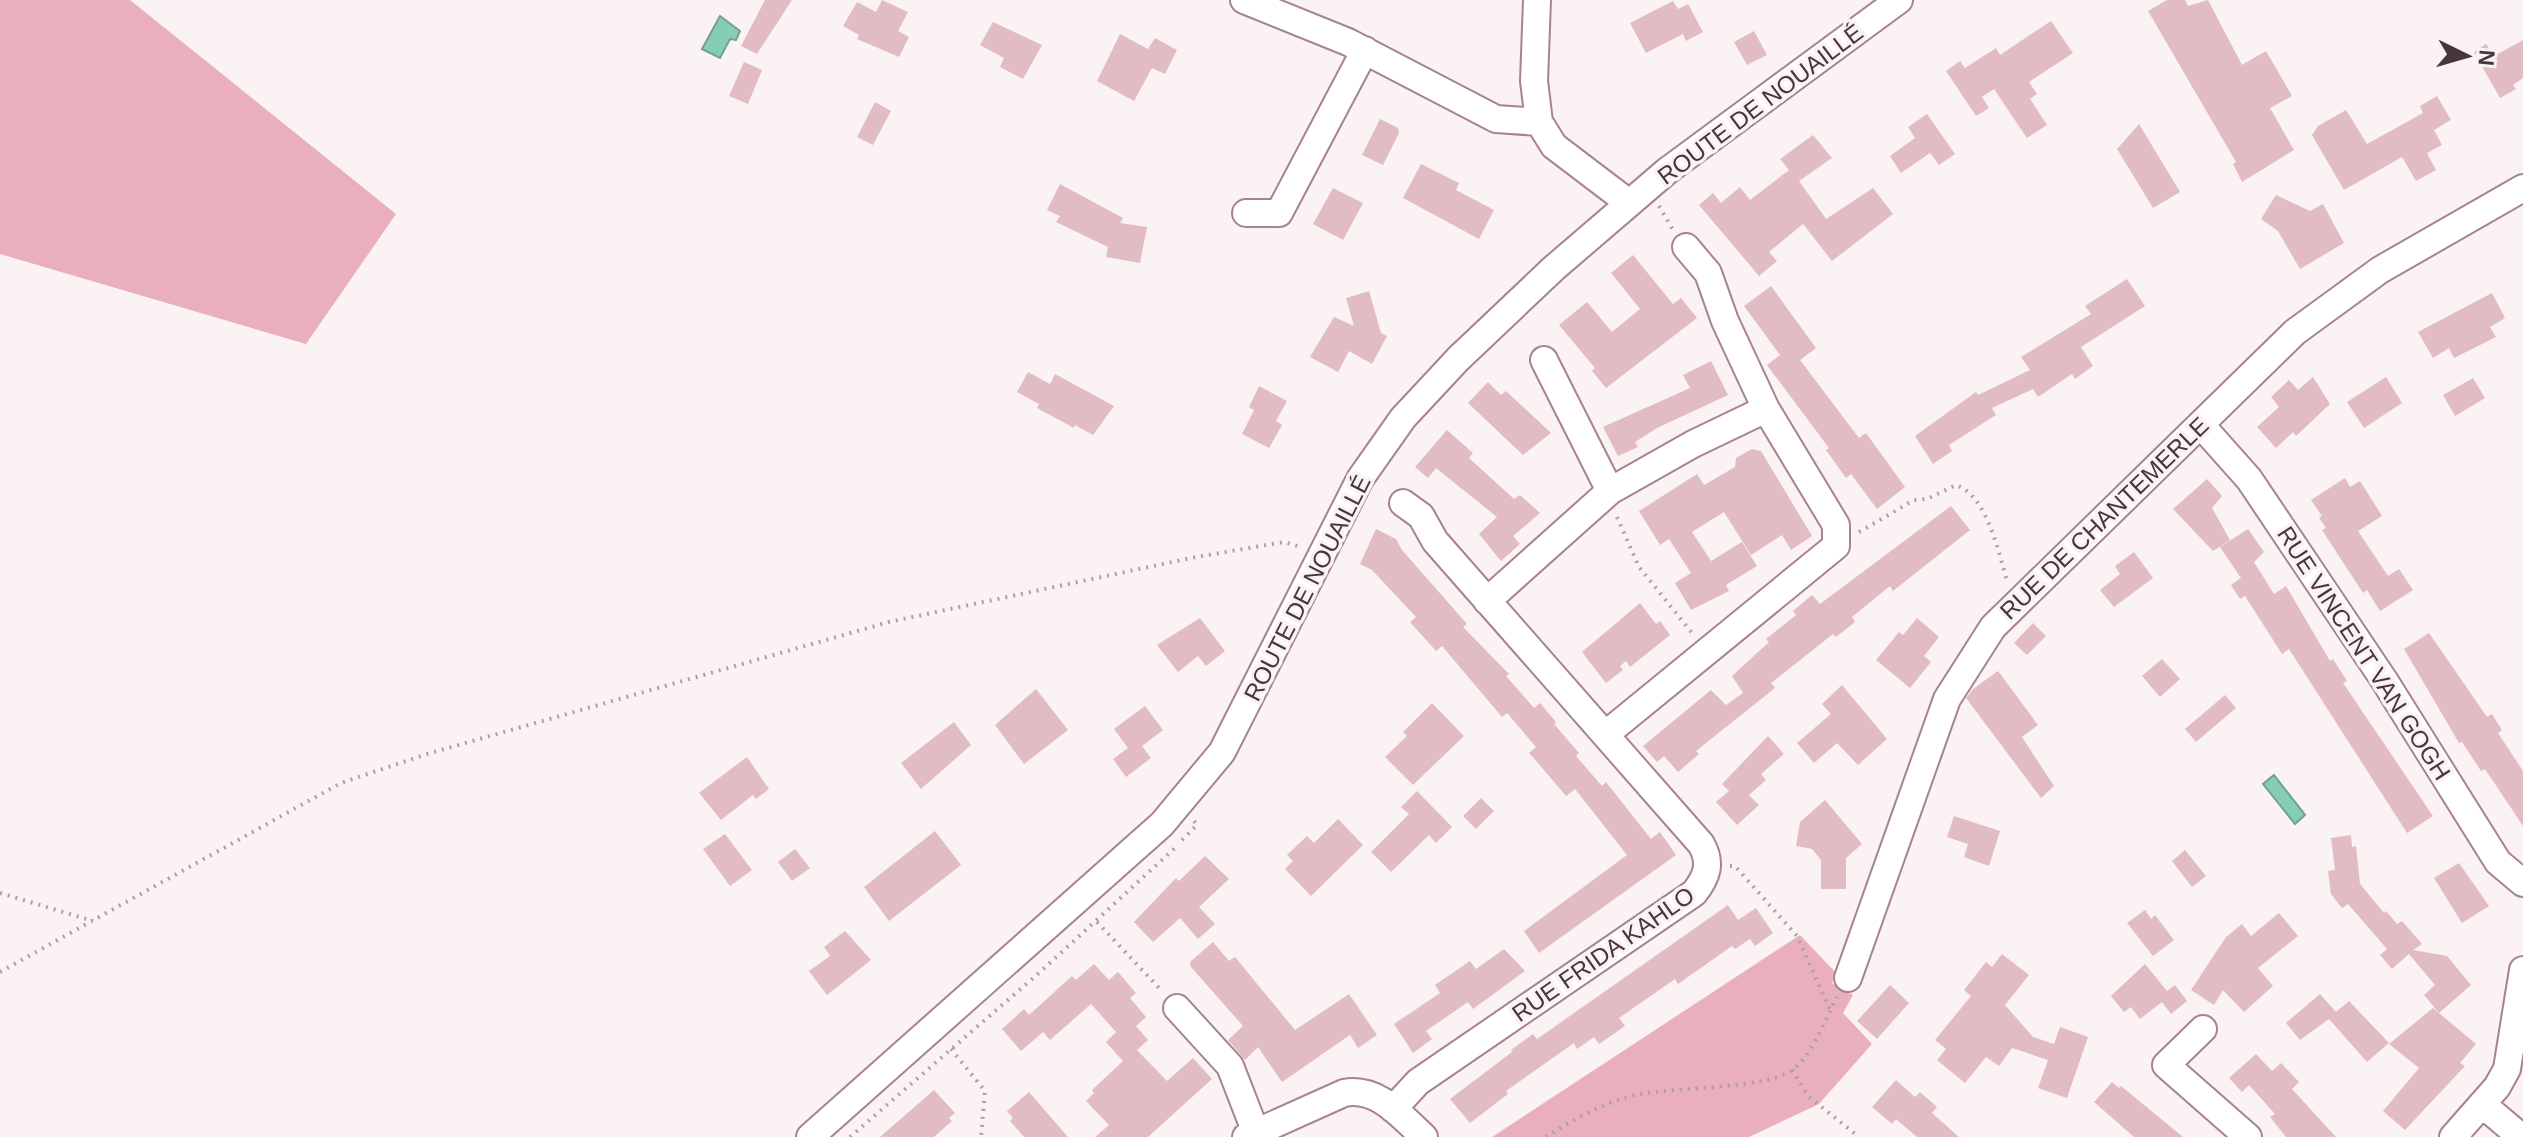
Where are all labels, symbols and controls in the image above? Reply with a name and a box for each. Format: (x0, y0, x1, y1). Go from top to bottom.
north arrow (2427, 16, 2507, 96)
street label: ROUTE DE NOUAILLÉ (1652, 18, 1868, 190)
text: N (2473, 49, 2500, 67)
street label: RUE DE CHANTEMERLE (1994, 411, 2214, 625)
street label: ROUTE DE NOUAILLÉ (1238, 471, 1376, 705)
street label: RUE VINCENT VAN GOGH (2272, 521, 2456, 785)
street label: RUE FRIDA KAHLO (1507, 881, 1699, 1027)

